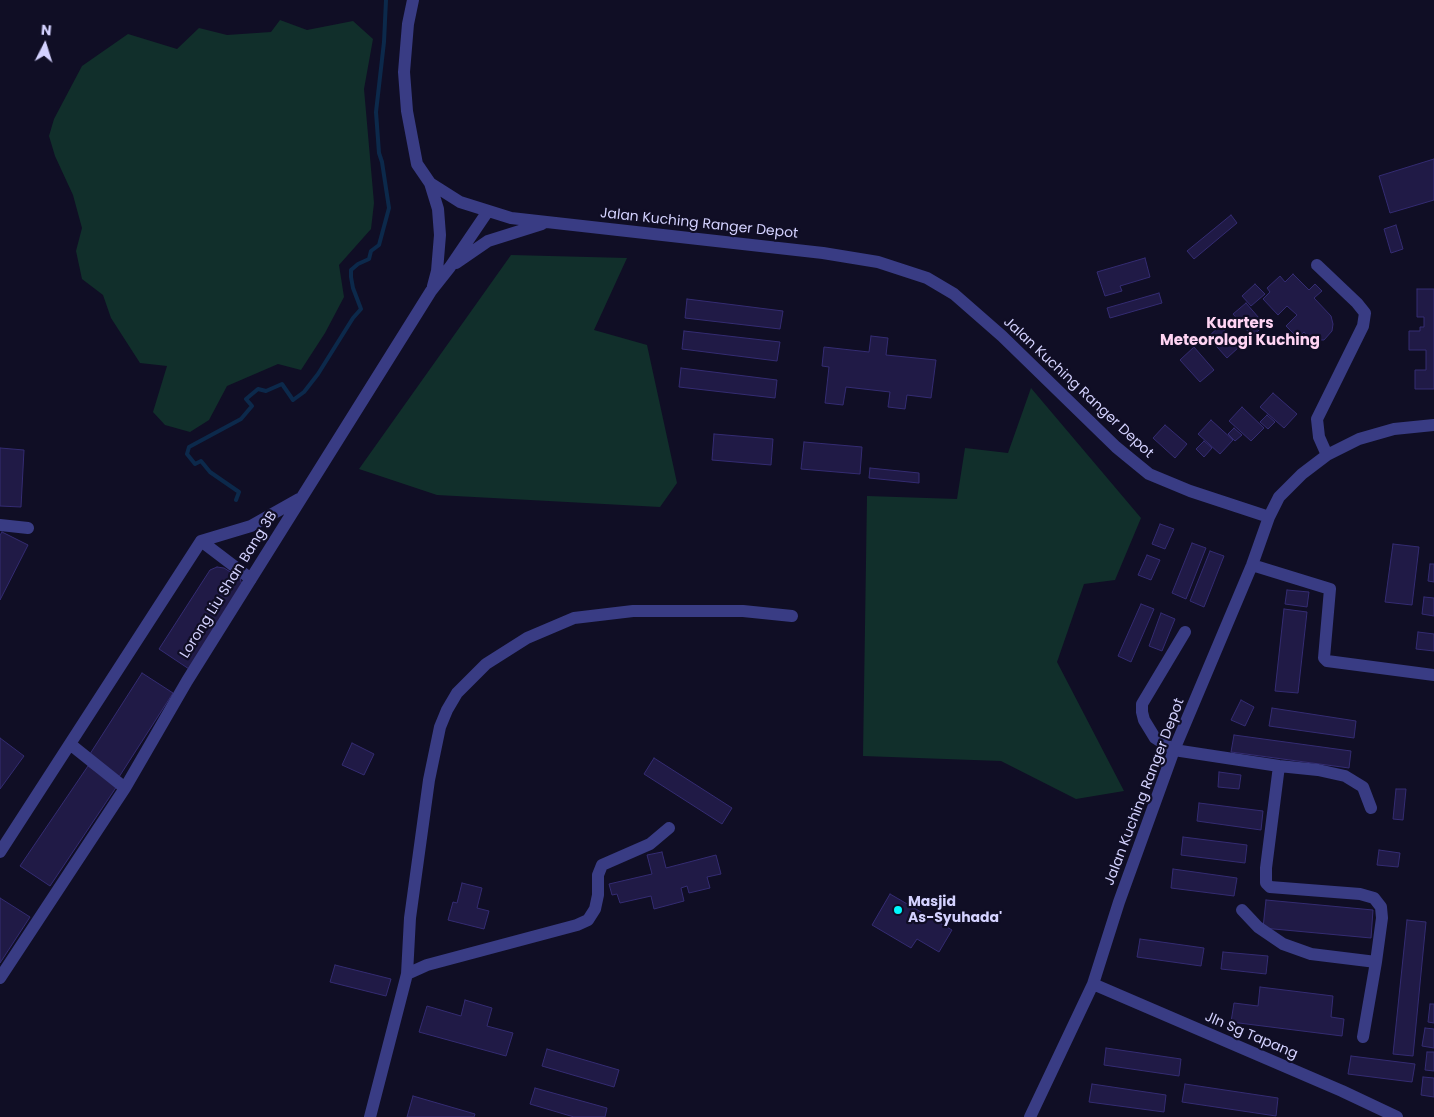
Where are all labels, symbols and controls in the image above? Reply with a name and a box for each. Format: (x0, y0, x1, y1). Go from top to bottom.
north arrow (20, 20, 70, 70)
text: N (40, 20, 52, 40)
street label: Jalan Kuching Ranger Depot (599, 205, 799, 243)
street label: Jalan Kuching Ranger Depot (999, 314, 1157, 462)
district label: Kuarters Meteorologi Kuching (1160, 315, 1320, 350)
street label: Lorong Liu Shan Bang 3B (177, 508, 281, 662)
street label: Jalan Kuching Ranger Depot (1101, 696, 1189, 888)
place label: Masjid As-Syuhada' (908, 894, 1002, 926)
marker: Masjid As-Syuhada' (892, 904, 904, 916)
street label: Jln Sg Tapang (1202, 1009, 1300, 1063)

